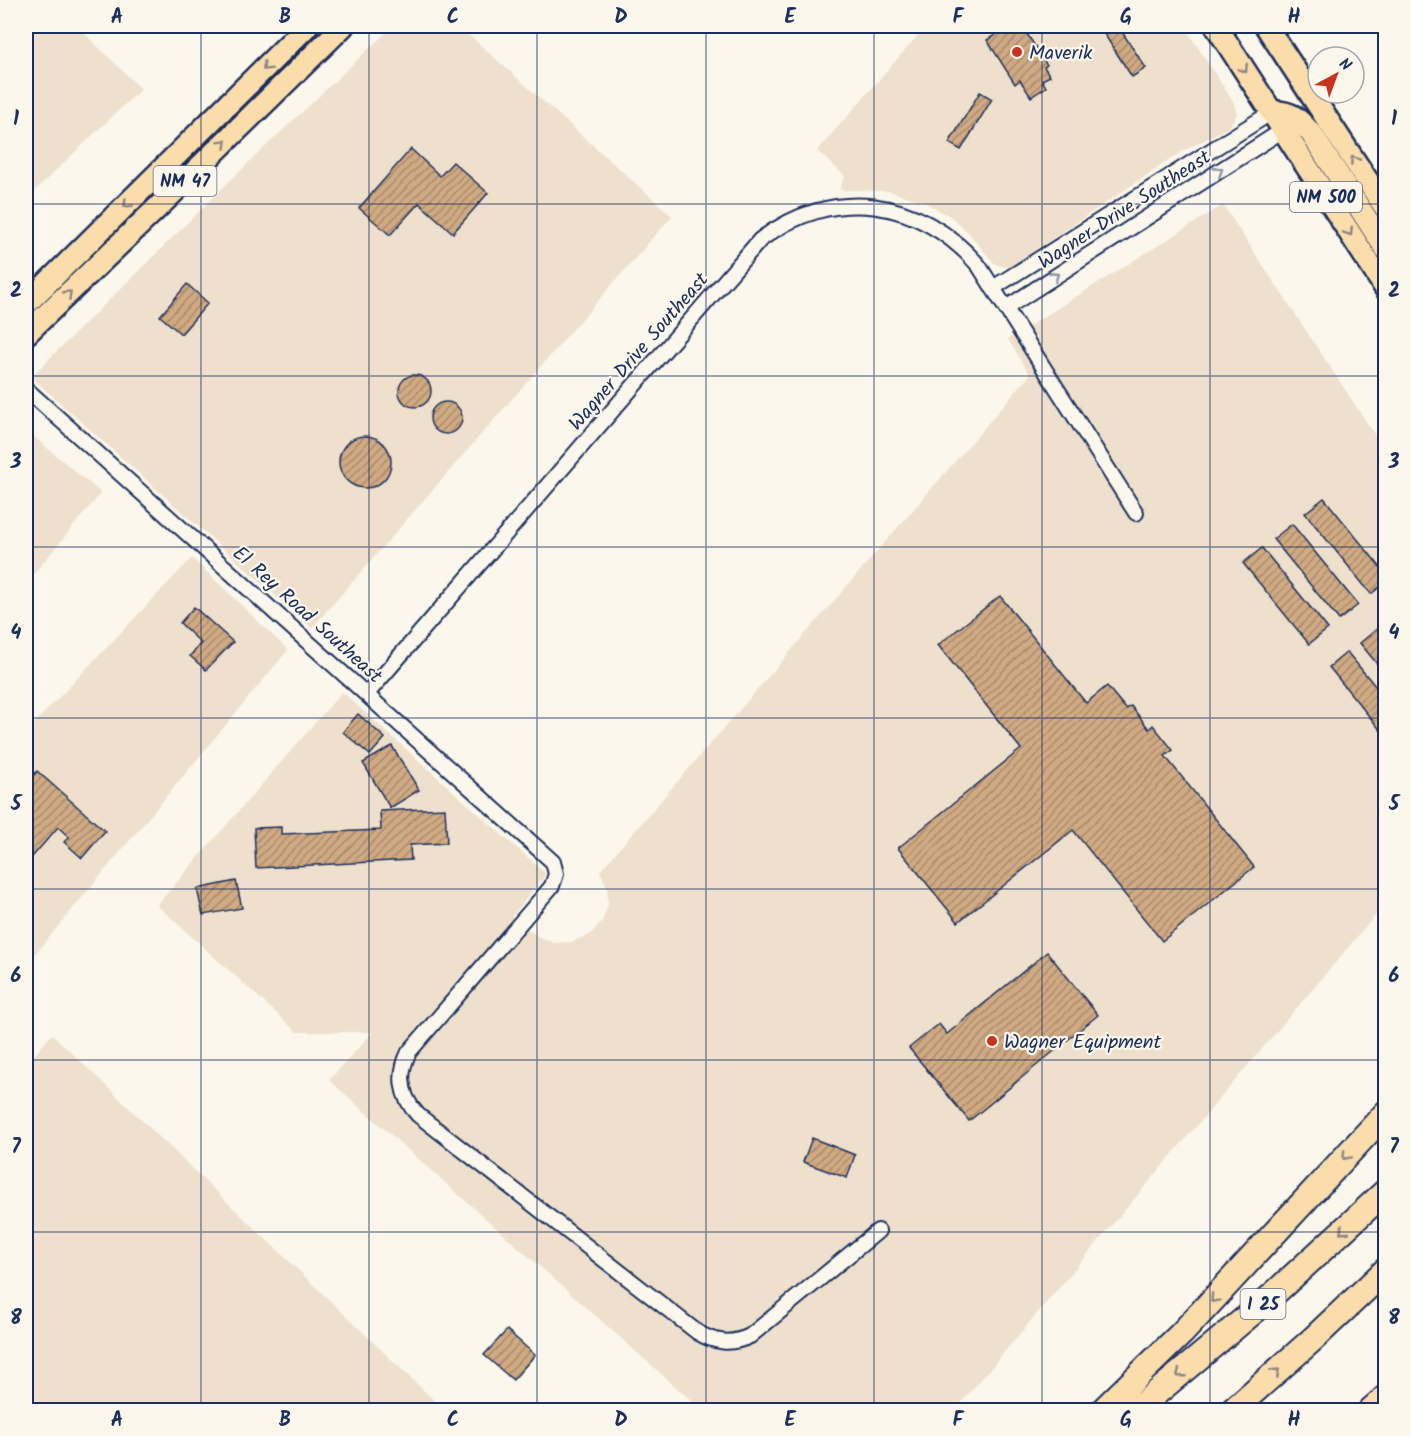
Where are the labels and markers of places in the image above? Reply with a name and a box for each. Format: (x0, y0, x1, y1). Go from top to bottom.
place label: Maverik (1029, 38, 1093, 70)
marker: Maverik (1010, 45, 1024, 59)
place label: Wagner Equipment (1004, 1027, 1162, 1059)
marker: Wagner Equipment (985, 1034, 999, 1048)

